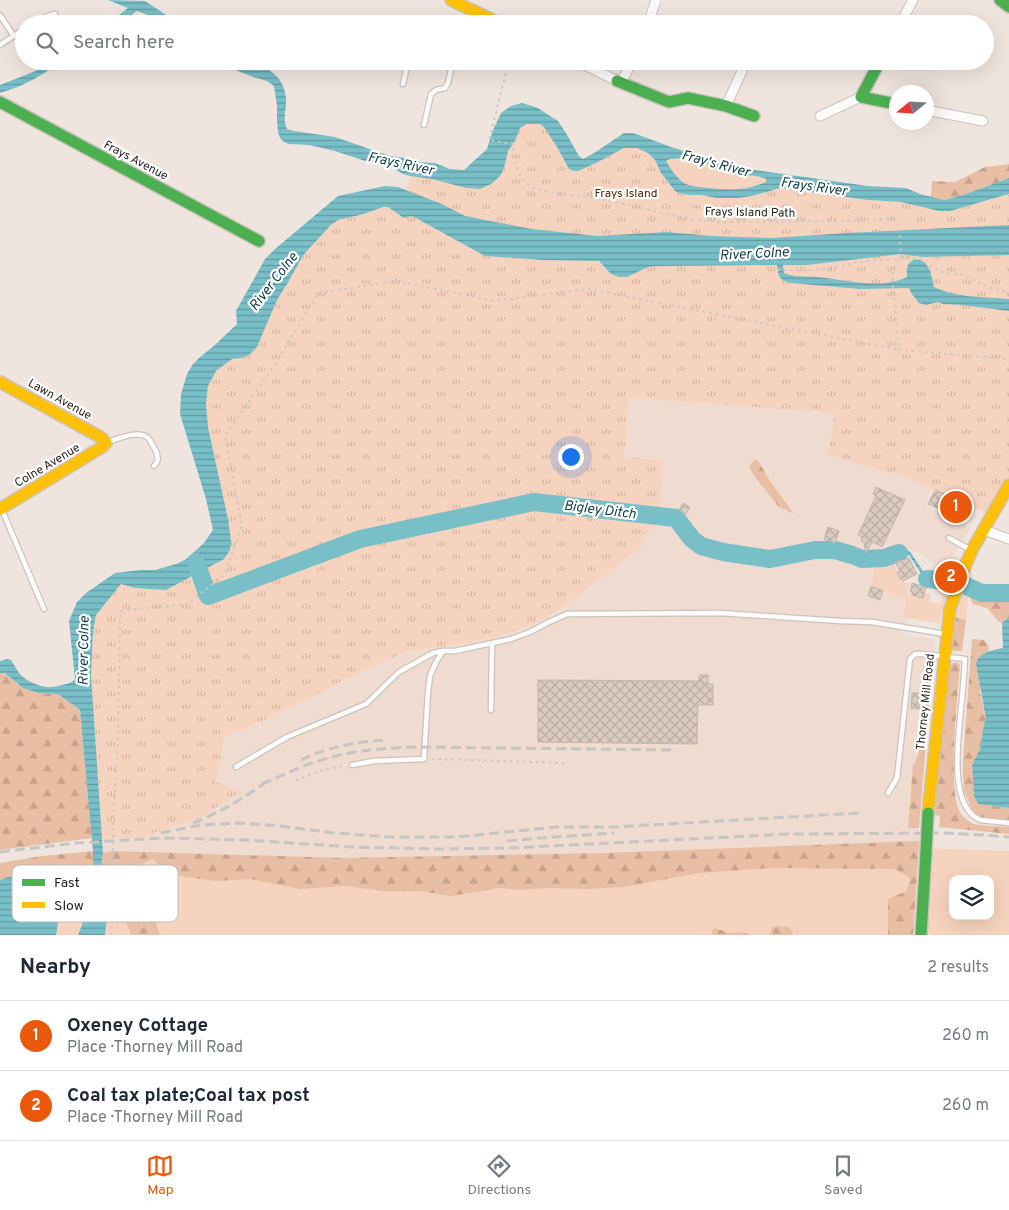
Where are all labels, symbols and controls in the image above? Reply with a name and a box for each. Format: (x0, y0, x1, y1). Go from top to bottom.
search box (15, 15, 994, 70)
icon: search (33, 29, 61, 57)
text: Search here (73, 31, 175, 55)
north arrow (889, 85, 934, 130)
street label: Frays Avenue (101, 137, 171, 185)
water label: Fray's River (680, 147, 753, 182)
water label: Frays River (366, 149, 437, 180)
water label: Frays River (780, 174, 850, 201)
park label: Frays Island (594, 186, 658, 202)
street label: Frays Island Path (705, 204, 795, 222)
water label: River Colne (719, 244, 790, 265)
water label: River Colne (246, 249, 303, 314)
street label: Lawn Avenue (25, 376, 94, 424)
street label: Colne Avenue (12, 440, 83, 492)
your location (558, 444, 584, 470)
pin: 1 (940, 488, 972, 526)
water label: Bigley Ditch (563, 498, 637, 523)
pin: 2 (935, 558, 967, 596)
water label: River Colne (75, 615, 94, 686)
street label: Thorney Mill Road (913, 653, 939, 751)
legend (12, 865, 178, 922)
text: Fast (54, 875, 80, 892)
map controls (949, 875, 994, 920)
button: layers (949, 875, 994, 920)
text: Slow (54, 898, 84, 915)
text: Nearby (20, 954, 91, 981)
text: 2 results (927, 958, 989, 978)
text: Oxeney Cottage (67, 1014, 208, 1038)
text: 1 (33, 1026, 39, 1046)
text: 260 m (942, 1026, 989, 1046)
text: Place · Thorney Mill Road (67, 1038, 243, 1058)
text: Coal tax plate;Coal tax post (67, 1084, 310, 1108)
text: 2 (31, 1096, 41, 1116)
text: 260 m (942, 1096, 989, 1116)
text: Place · Thorney Mill Road (67, 1108, 243, 1128)
tab: Map (146, 1152, 174, 1199)
tab: Directions (467, 1152, 531, 1199)
tab: Saved (824, 1152, 863, 1199)

